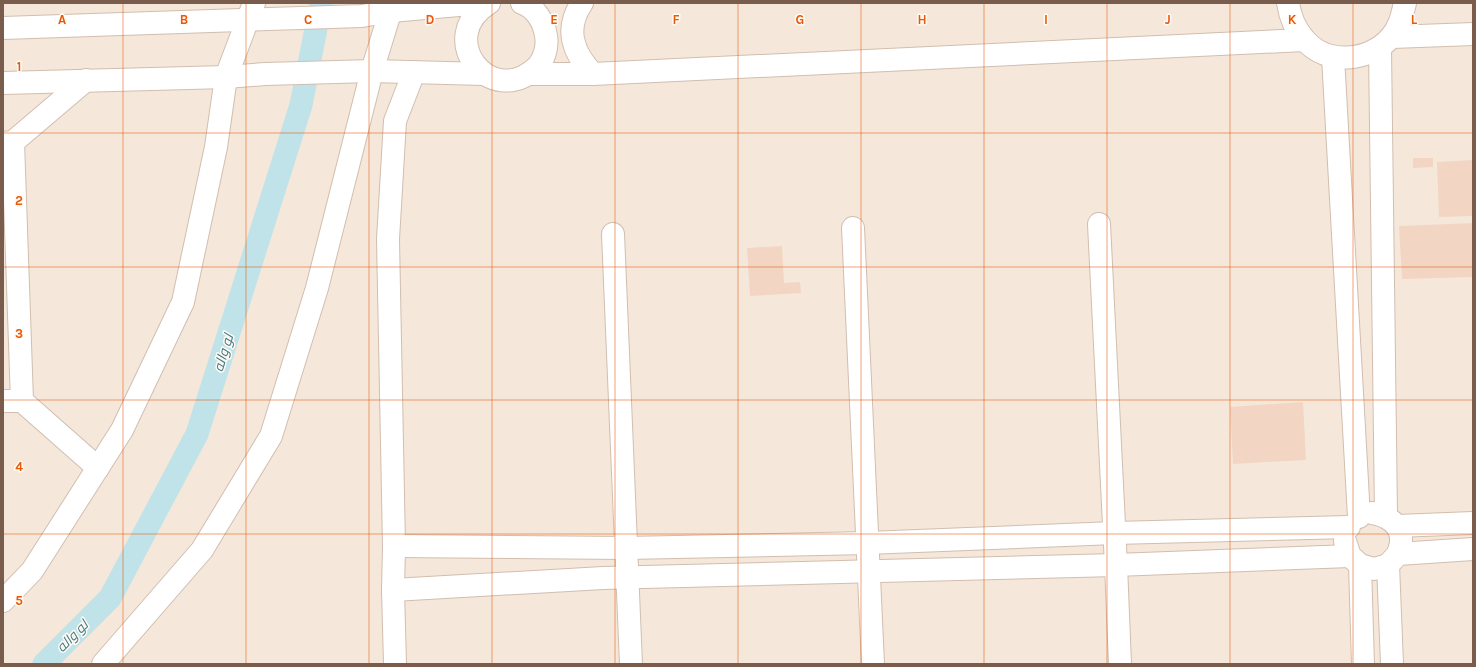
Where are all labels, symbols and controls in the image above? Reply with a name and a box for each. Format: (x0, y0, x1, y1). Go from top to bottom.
text: A (58, 12, 66, 27)
text: B (180, 12, 188, 27)
text: C (304, 12, 312, 27)
text: D (426, 12, 435, 27)
text: E (550, 12, 558, 27)
text: F (672, 12, 680, 27)
text: G (796, 12, 804, 27)
text: H (917, 12, 927, 27)
text: I (1044, 12, 1048, 27)
text: J (1165, 12, 1171, 27)
text: K (1288, 12, 1297, 27)
text: L (1411, 12, 1418, 27)
text: 1 (17, 59, 21, 74)
text: 2 (15, 193, 23, 208)
text: 3 (15, 326, 23, 341)
water label: لو واله (210, 330, 238, 374)
text: 4 (15, 459, 23, 474)
text: 5 (15, 593, 23, 608)
water label: لو واله (53, 615, 93, 656)

